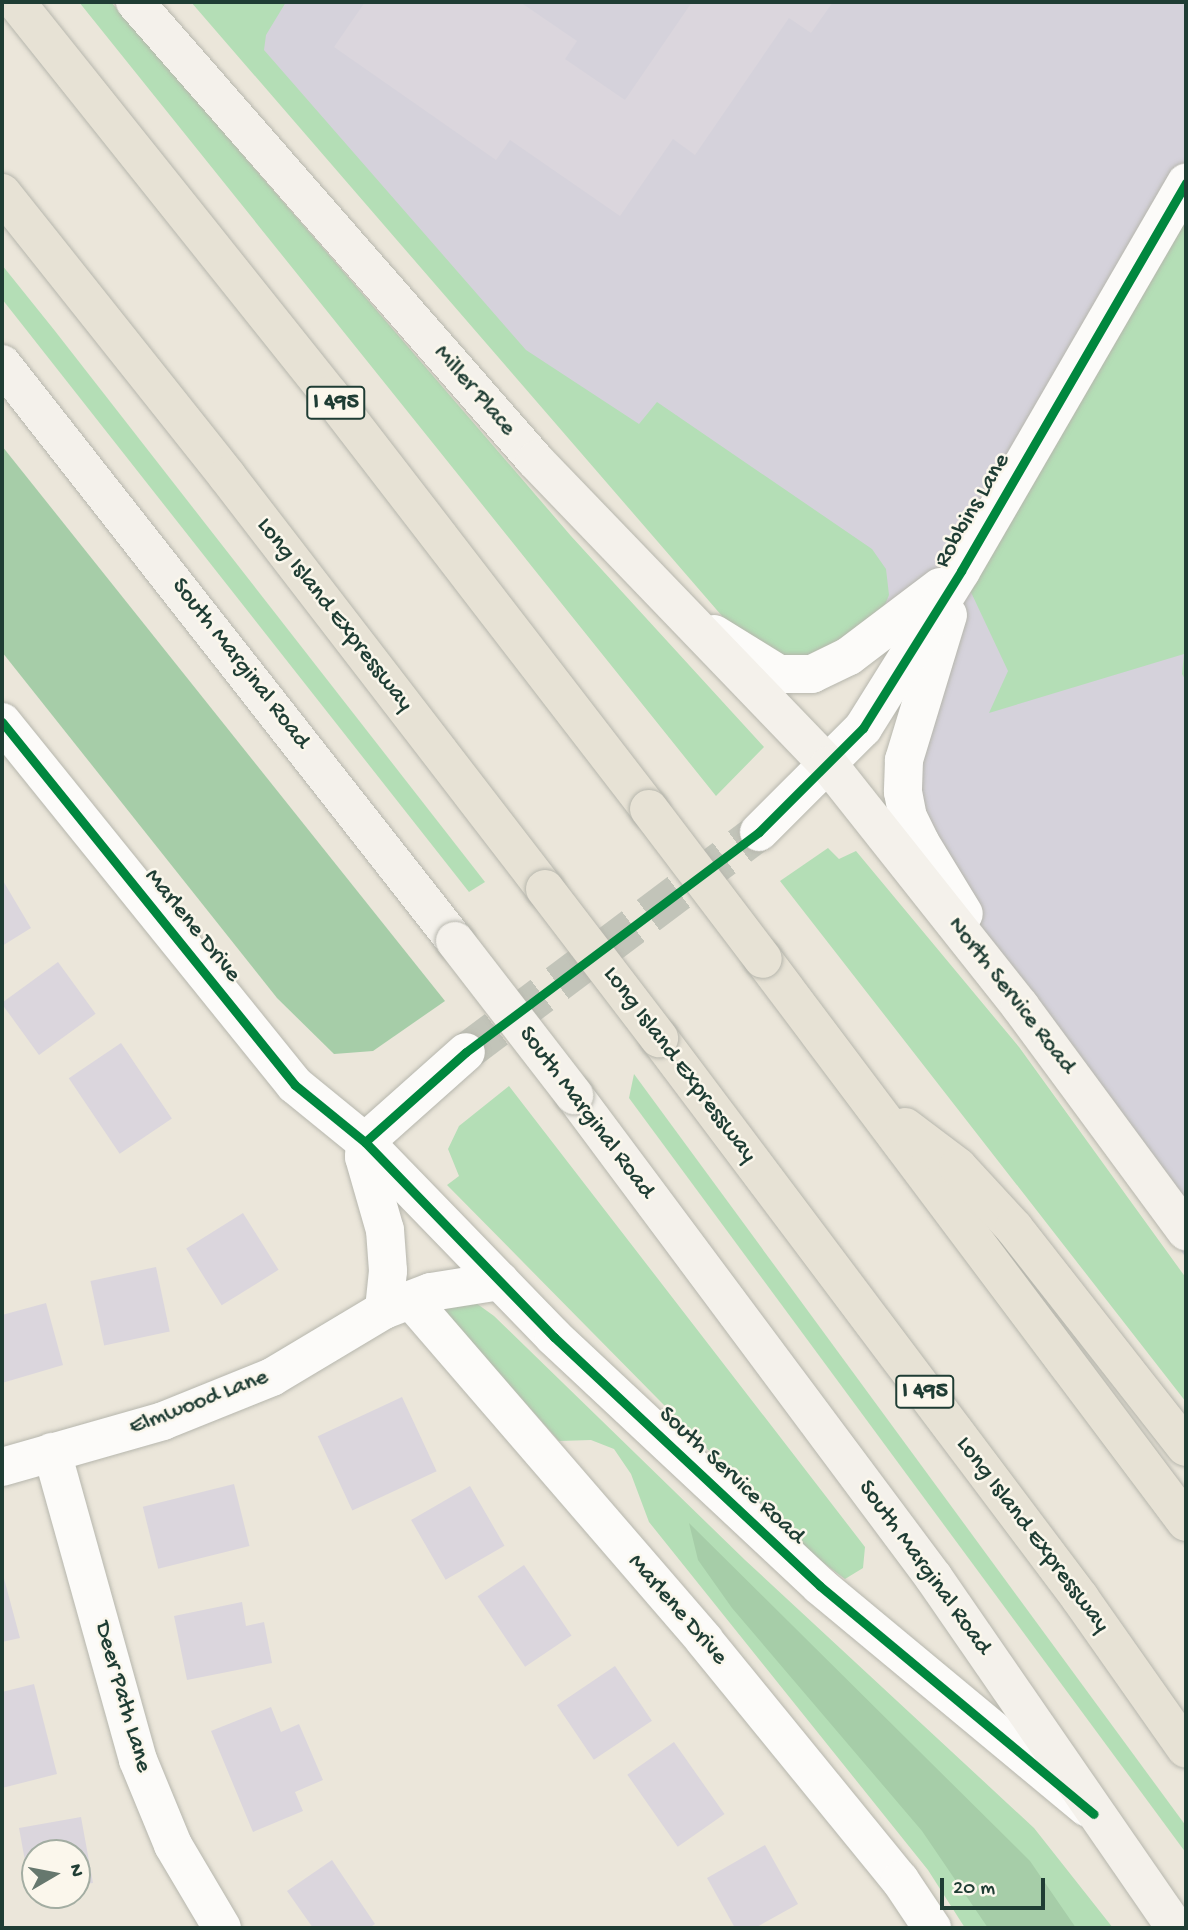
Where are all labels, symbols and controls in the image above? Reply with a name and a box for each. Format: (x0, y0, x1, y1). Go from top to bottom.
street label: Miller Place (427, 340, 521, 442)
road number: I 495 (306, 384, 366, 422)
street label: Robbins Lane (929, 449, 1017, 573)
street label: Long Island Expressway (249, 512, 419, 718)
street label: South Marginal Road (164, 573, 316, 755)
street label: Marlene Drive (137, 863, 247, 989)
street label: North Service Road (941, 912, 1081, 1080)
street label: Long Island Expressway (596, 961, 762, 1169)
street label: South Marginal Road (512, 1021, 660, 1205)
street label: Elmwood Lane (125, 1363, 273, 1443)
road number: I 495 (895, 1372, 955, 1412)
street label: South Service Road (652, 1401, 810, 1551)
street label: Long Island Expressway (949, 1431, 1115, 1639)
street label: South Marginal Road (851, 1475, 997, 1661)
street label: Marlene Drive (621, 1549, 733, 1671)
street label: Deer Path Lane (87, 1618, 157, 1776)
north arrow (21, 1839, 91, 1909)
text: N (63, 1863, 88, 1879)
scale bar (943, 1864, 1048, 1908)
text: 20 m (953, 1877, 995, 1902)

